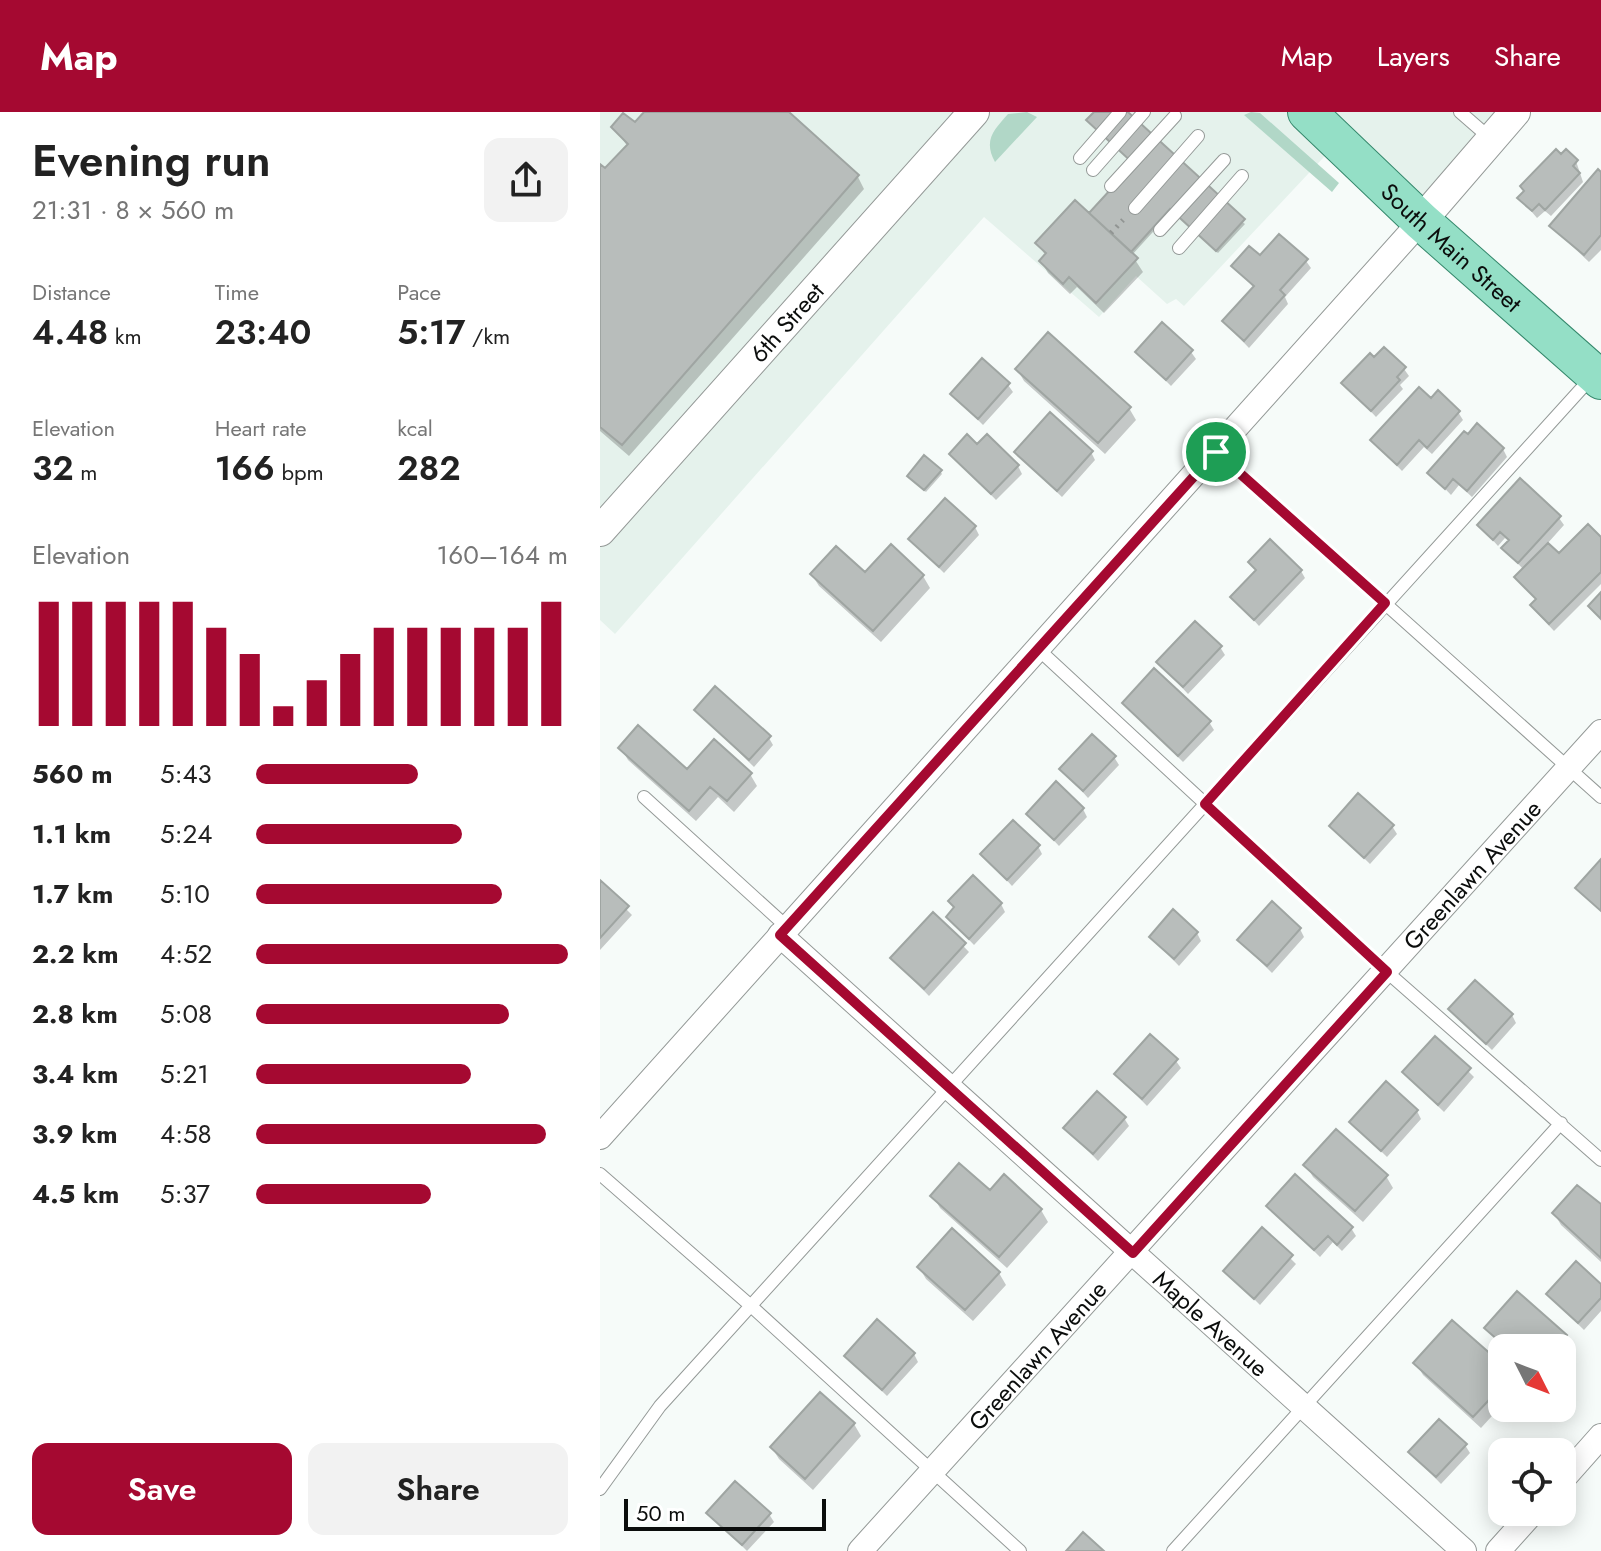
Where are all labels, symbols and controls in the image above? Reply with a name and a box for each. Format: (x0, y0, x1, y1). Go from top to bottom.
text: Map (40, 29, 118, 84)
text: Map (1281, 36, 1333, 77)
text: Layers (1377, 36, 1450, 77)
text: Share (1494, 36, 1561, 77)
text: Evening run (32, 129, 271, 193)
button: share (484, 138, 568, 222)
street label: South Main Street (1373, 174, 1530, 320)
text: 21:31 · 8 × 560 m (32, 191, 234, 229)
street label: 6th Street (741, 274, 832, 370)
text: Distance (32, 276, 111, 308)
text: Time (215, 276, 259, 308)
text: Pace (397, 276, 441, 308)
text: 4.48 (32, 308, 108, 357)
text: 23:40 (215, 308, 311, 357)
text: 5:17 (397, 308, 466, 357)
text: km (108, 320, 142, 352)
text: /km (466, 320, 510, 352)
text: Elevation (32, 412, 115, 444)
text: Heart rate (215, 412, 306, 444)
text: kcal (397, 412, 433, 444)
pin (1182, 418, 1250, 486)
icon: arrive (1194, 430, 1238, 474)
text: 32 (32, 444, 74, 493)
text: 166 (215, 444, 275, 493)
text: 282 (397, 444, 461, 493)
text: m (74, 456, 97, 488)
text: bpm (275, 456, 324, 488)
text: Elevation (32, 536, 130, 574)
text: 160–164 m (437, 536, 568, 574)
text: 560 m (32, 755, 113, 793)
text: 5:43 (160, 755, 212, 793)
street label: Greenlawn Avenue (1395, 792, 1549, 958)
text: 1.1 km (32, 815, 111, 853)
text: 5:24 (160, 815, 212, 853)
text: 1.7 km (32, 875, 113, 913)
text: 5:10 (160, 875, 210, 913)
text: 2.2 km (32, 935, 119, 973)
text: 4:52 (160, 935, 212, 973)
text: 2.8 km (32, 995, 118, 1033)
text: 5:08 (160, 995, 212, 1033)
text: 3.4 km (32, 1055, 118, 1093)
text: 5:21 (160, 1055, 209, 1093)
text: 3.9 km (32, 1115, 118, 1153)
text: 4:58 (160, 1115, 212, 1153)
text: 4.5 km (32, 1175, 119, 1213)
text: 5:37 (160, 1175, 210, 1213)
street label: Maple Avenue (1146, 1262, 1276, 1385)
street label: Greenlawn Avenue (960, 1272, 1114, 1438)
north arrow (1488, 1334, 1576, 1422)
map controls (1488, 1334, 1576, 1526)
button: locate (1488, 1438, 1576, 1526)
button: Save (32, 1443, 292, 1535)
button: Share (308, 1443, 568, 1535)
scale bar (624, 1495, 826, 1531)
text: 50 m (636, 1497, 685, 1529)

